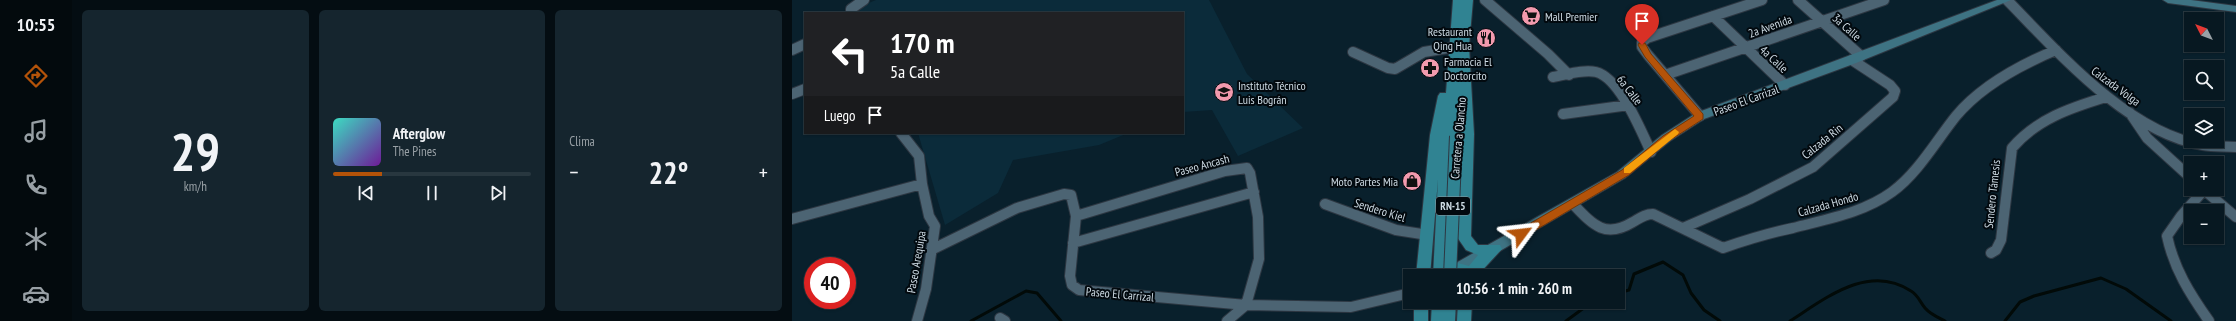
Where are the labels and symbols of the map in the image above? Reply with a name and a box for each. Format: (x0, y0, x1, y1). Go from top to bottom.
pin (1625, 4, 1659, 45)
supermarket icon: Mall Premier (1520, 5, 1542, 27)
place label: Mall Premier (1545, 9, 1598, 24)
street label: 3a Calle (1830, 10, 1864, 44)
street label: 2a Avenida (1746, 11, 1794, 41)
north arrow (2184, 12, 2224, 52)
place label: Restaurant Qing Hua (1428, 24, 1473, 53)
restaurant icon: Restaurant Qing Hua (1475, 27, 1497, 49)
street label: 4a Calle (1757, 42, 1791, 76)
place label: Farmacia El Doctorcito (1444, 54, 1492, 83)
pharmacy icon: Farmacia El Doctorcito (1419, 57, 1441, 79)
street label: Calzada Volga (2088, 63, 2144, 109)
street label: 6a Calle (1614, 72, 1646, 108)
place label: Instituto Técnico Luis Bográn (1238, 78, 1306, 107)
school or university icon: Instituto Técnico Luis Bográn (1213, 81, 1235, 103)
street label: Paseo El Carrizal (1711, 81, 1781, 119)
street label: Carretera a Olancho (1447, 97, 1469, 179)
street label: Calzada Rin (1799, 120, 1845, 162)
street label: Paseo Ancash (1173, 151, 1231, 179)
street label: Sendero Támesis (1981, 159, 2003, 229)
shop icon: Moto Partes Mia (1401, 170, 1423, 192)
place label: Moto Partes Mia (1331, 174, 1398, 189)
street label: Calzada Hondo (1796, 188, 1860, 220)
street label: Sendero Kiel (1353, 195, 1408, 225)
road number: RN-15 (1436, 197, 1470, 215)
position arrow (1500, 213, 1542, 255)
street label: Paseo Arequipa (903, 229, 929, 294)
speed limit sign: 40 (804, 257, 856, 309)
street label: Paseo El Carrizal (1085, 284, 1155, 304)

